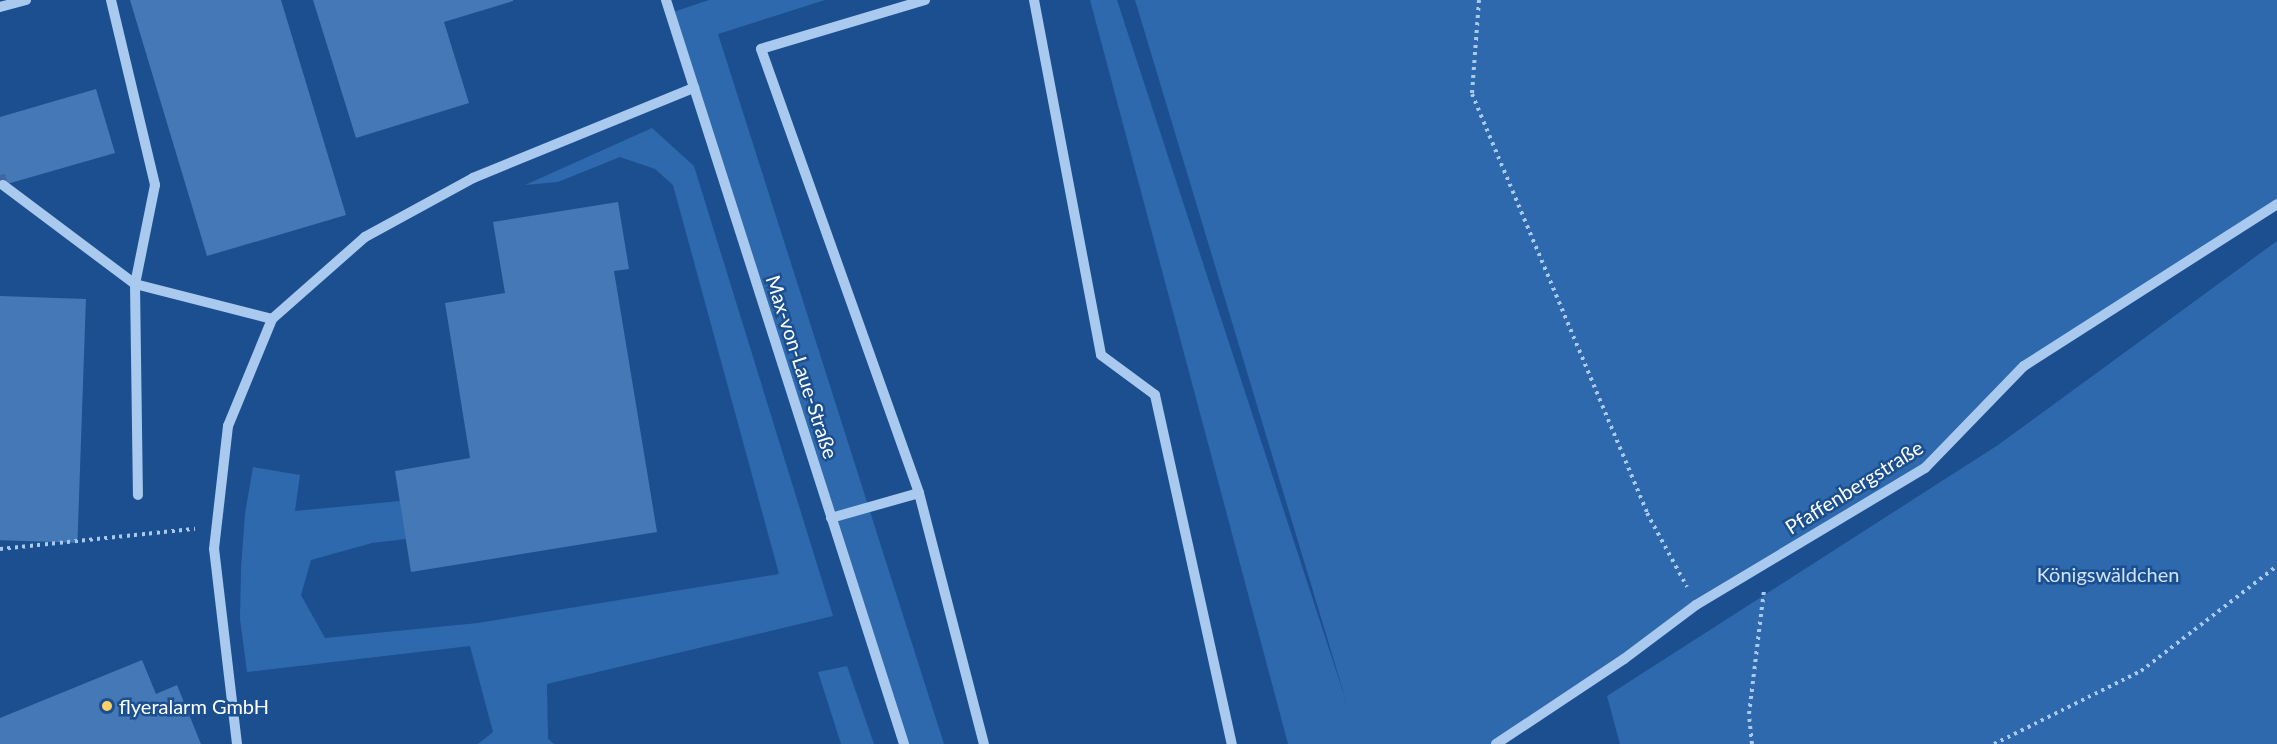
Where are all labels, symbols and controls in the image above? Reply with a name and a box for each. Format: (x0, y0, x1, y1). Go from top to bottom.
street label: Max-von-Laue-Straße (761, 272, 843, 462)
street label: Pfaffenbergstraße (1781, 435, 1927, 539)
park label: Königswäldchen (2037, 562, 2179, 586)
place label: flyeralarm GmbH (119, 694, 269, 718)
marker: flyeralarm GmbH (100, 699, 114, 713)

